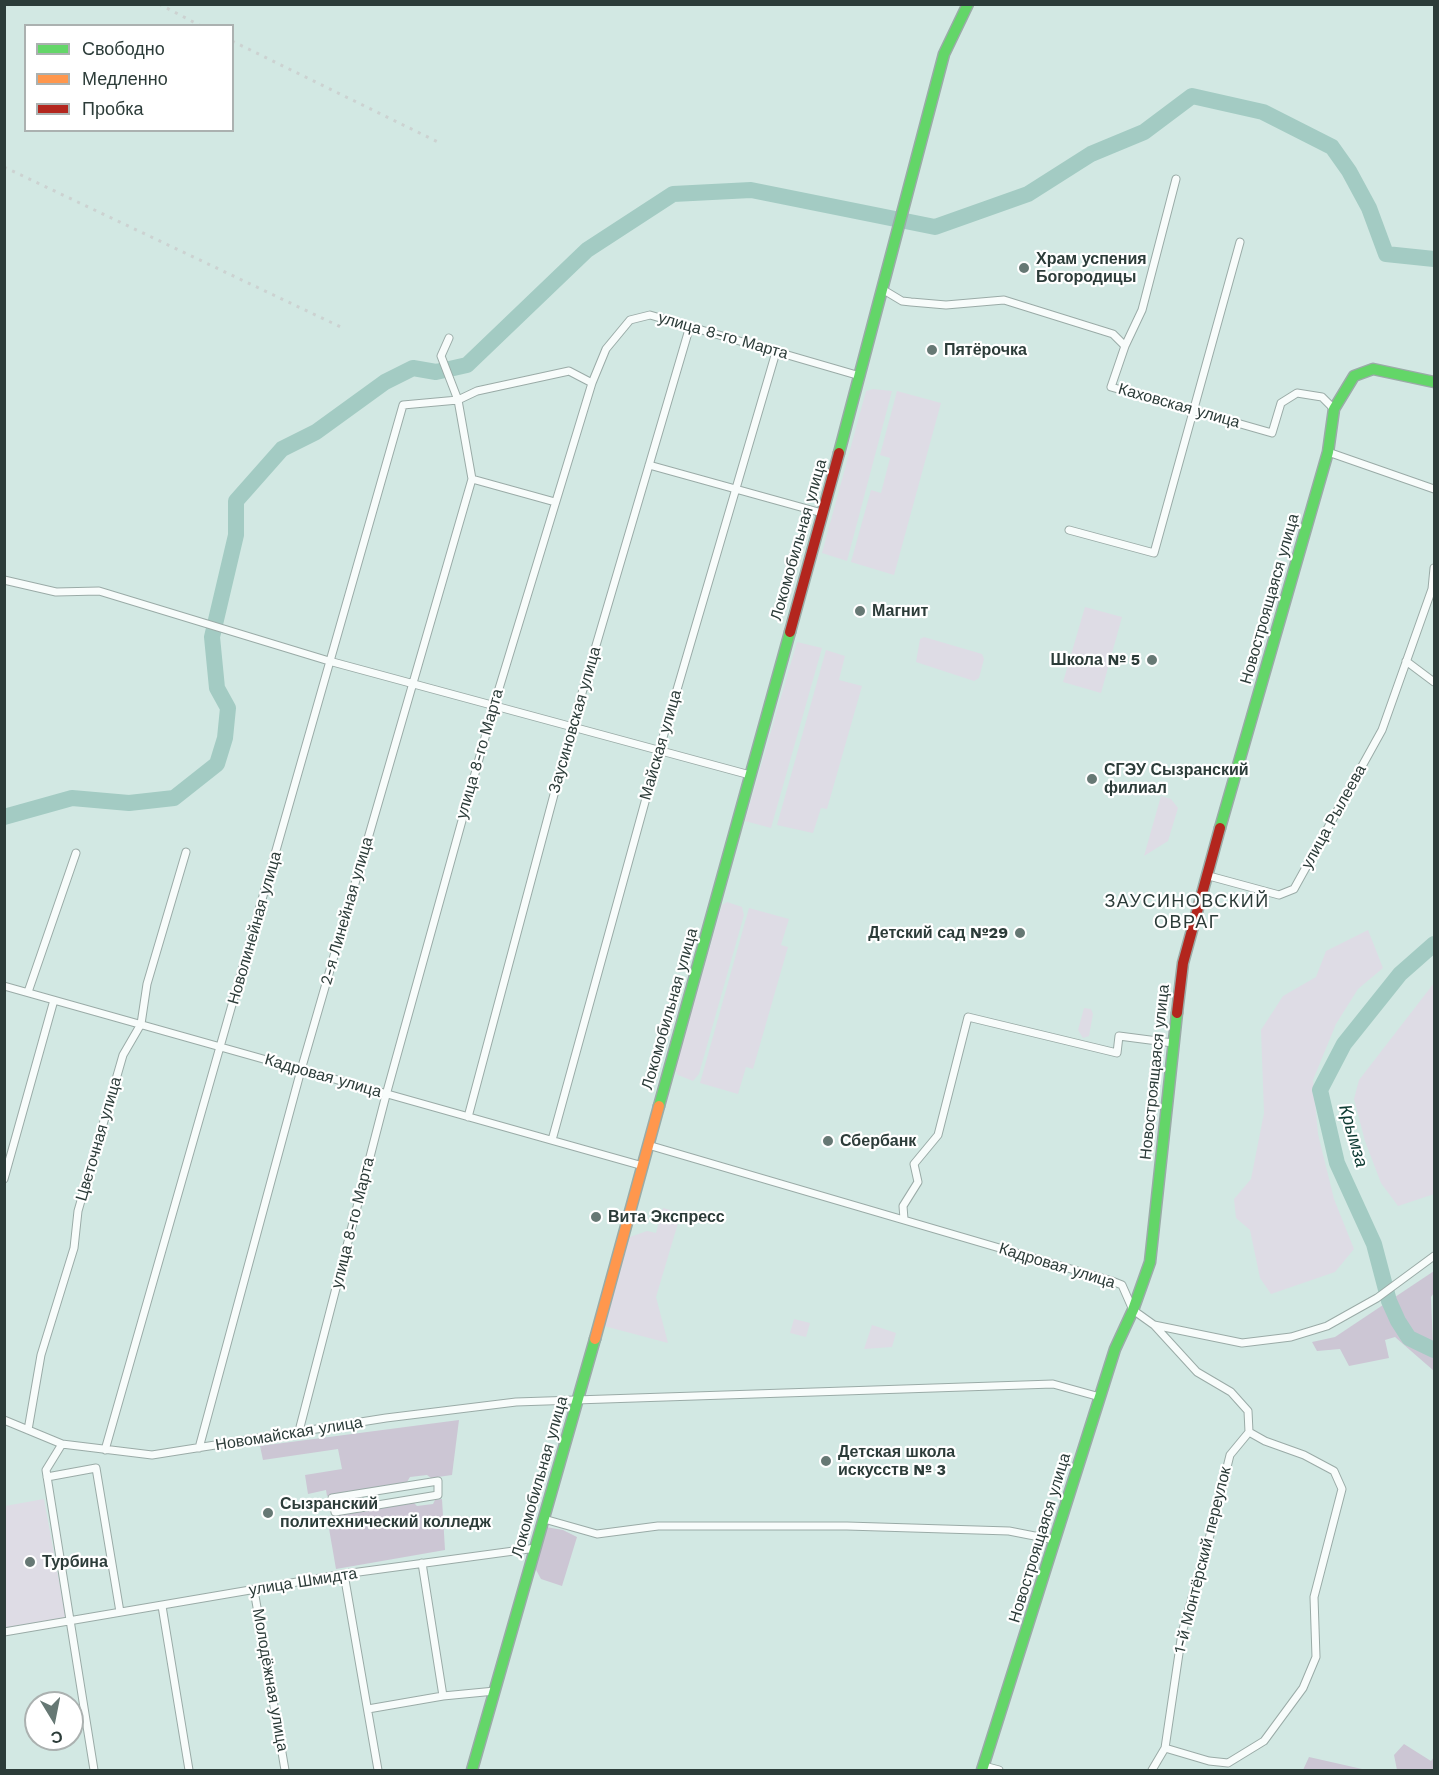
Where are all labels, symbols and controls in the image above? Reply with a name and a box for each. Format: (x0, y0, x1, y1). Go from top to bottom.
legend (24, 24, 234, 132)
text: Свободно (82, 38, 165, 59)
text: Медленно (82, 68, 168, 89)
text: Пробка (82, 98, 144, 119)
place label: Храм успения Богородицы (1036, 249, 1147, 287)
marker: Храм успения Богородицы (1017, 261, 1031, 275)
street label: улица 8-го Марта (656, 308, 790, 364)
place label: Пятёрочка (944, 340, 1027, 360)
marker: Пятёрочка (925, 343, 939, 357)
street label: Каховская улица (1116, 379, 1242, 433)
street label: Локомобильная улица (767, 457, 831, 623)
street label: Новостроящаяся улица (1236, 512, 1304, 686)
place label: Магнит (872, 601, 928, 621)
marker: Магнит (853, 604, 867, 618)
street label: Заусиновская улица (545, 645, 605, 795)
place label: Школа № 5 (1051, 650, 1140, 670)
marker: Школа № 5 (1145, 653, 1159, 667)
street label: улица 8-го Марта (452, 687, 508, 821)
street label: Майская улица (636, 688, 686, 802)
place label: СГЭУ Сызранский филиал (1104, 760, 1249, 798)
street label: улица Рылеева (1297, 762, 1371, 872)
marker: СГЭУ Сызранский филиал (1085, 772, 1099, 786)
street label: 2-я Линейная улица (317, 835, 377, 987)
street label: Новолинейная улица (224, 849, 286, 1007)
district label: ЗАУСИНОВСКИЙ ОВРАГ (1104, 891, 1270, 934)
place label: Детский сад №29 (868, 923, 1008, 943)
street label: Локомобильная улица (638, 926, 702, 1092)
marker: Детский сад №29 (1013, 926, 1027, 940)
street label: Новостроящаяся улица (1136, 983, 1174, 1161)
street label: Кадровая улица (262, 1050, 384, 1102)
street label: Цветочная улица (72, 1075, 126, 1203)
water label: Крымза (1334, 1102, 1372, 1170)
place label: Сбербанк (840, 1131, 916, 1151)
marker: Сбербанк (821, 1134, 835, 1148)
street label: улица 8-го Марта (327, 1156, 379, 1290)
place label: Вита Экспресс (608, 1207, 725, 1227)
marker: Вита Экспресс (589, 1210, 603, 1224)
street label: Кадровая улица (996, 1239, 1118, 1293)
street label: Локомобильная улица (508, 1394, 572, 1560)
street label: Новомайская улица (214, 1413, 364, 1455)
place label: Детская школа искусств № 3 (838, 1442, 955, 1480)
street label: Новостроящаяся улица (1005, 1451, 1075, 1625)
marker: Детская школа искусств № 3 (819, 1454, 833, 1468)
street label: 1-й Монтёрский переулок (1170, 1465, 1236, 1655)
place label: Сызранский политехнический колледж (280, 1494, 491, 1532)
marker: Сызранский политехнический колледж (261, 1506, 275, 1520)
place label: Турбина (42, 1552, 108, 1572)
marker: Турбина (23, 1555, 37, 1569)
street label: улица Шмидта (247, 1564, 359, 1600)
street label: Молодёжная улица (248, 1607, 292, 1753)
north arrow (24, 1691, 84, 1751)
text: С (50, 1727, 64, 1748)

